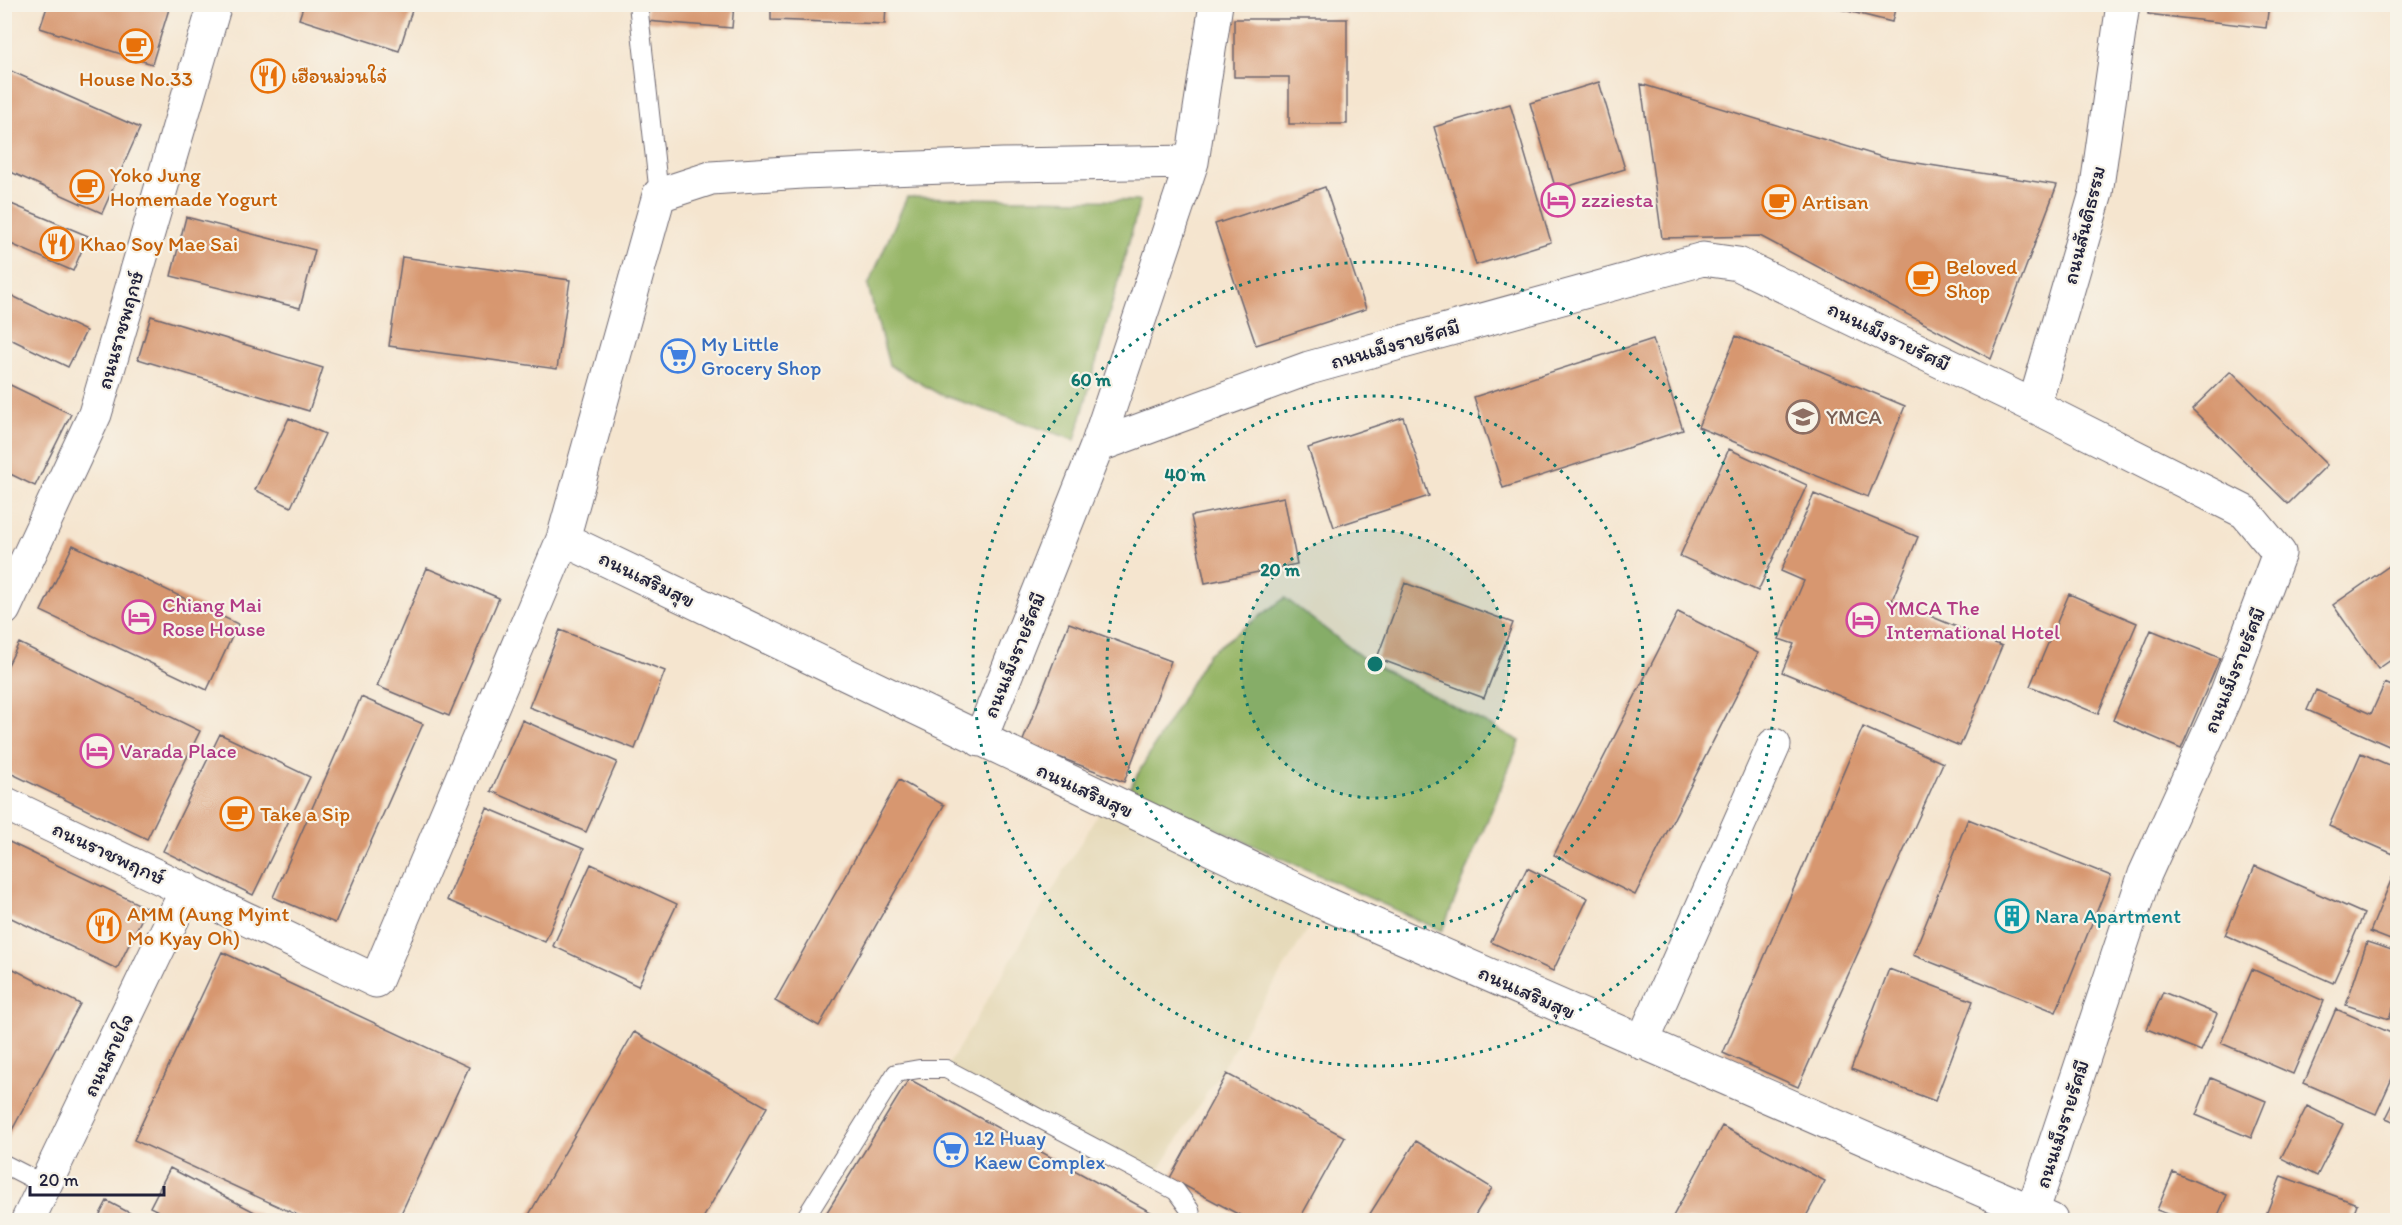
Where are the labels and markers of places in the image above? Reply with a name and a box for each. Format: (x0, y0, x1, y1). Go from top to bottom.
cafe icon: House No.33 (118, 28, 154, 64)
restaurant icon: เฮือนม่วนใจ๋ (250, 58, 286, 94)
place label: เฮือนม่วนใจ๋ (291, 63, 387, 88)
place label: House No.33 (79, 66, 193, 91)
place label: Yoko Jung Homemade Yogurt (110, 162, 278, 211)
cafe icon: Yoko Jung Homemade Yogurt (69, 169, 105, 205)
hotel icon: zzziesta (1540, 182, 1576, 218)
cafe icon: Artisan (1761, 184, 1797, 220)
place label: zzziesta (1581, 187, 1654, 212)
place label: Artisan (1802, 189, 1869, 214)
restaurant icon: Khao Soy Mae Sai (39, 226, 75, 262)
place label: Khao Soy Mae Sai (80, 231, 238, 256)
place label: Beloved Shop (1946, 254, 2018, 303)
cafe icon: Beloved Shop (1905, 261, 1941, 297)
place label: My Little Grocery Shop (701, 331, 821, 380)
supermarket icon: My Little Grocery Shop (660, 338, 696, 374)
school or university icon: YMCA (1785, 399, 1821, 435)
place label: YMCA (1826, 404, 1882, 429)
place label: Chiang Mai Rose House (162, 592, 266, 641)
place label: YMCA The International Hotel (1886, 595, 2060, 644)
hotel icon: Chiang Mai Rose House (121, 599, 157, 635)
hotel icon: YMCA The International Hotel (1845, 602, 1881, 638)
centre of rings (1365, 654, 1385, 674)
hotel icon: Varada Place (79, 733, 115, 769)
place label: Varada Place (120, 738, 237, 763)
cafe icon: Take a Sip (219, 796, 255, 832)
place label: Take a Sip (260, 801, 350, 826)
building icon: Nara Apartment (1994, 898, 2030, 934)
place label: AMM (Aung Myint Mo Kyay Oh) (127, 901, 289, 950)
place label: Nara Apartment (2035, 903, 2181, 928)
restaurant icon: AMM (Aung Myint Mo Kyay Oh) (86, 908, 122, 944)
place label: 12 Huay Kaew Complex (974, 1125, 1106, 1174)
supermarket icon: 12 Huay Kaew Complex (933, 1132, 969, 1168)

